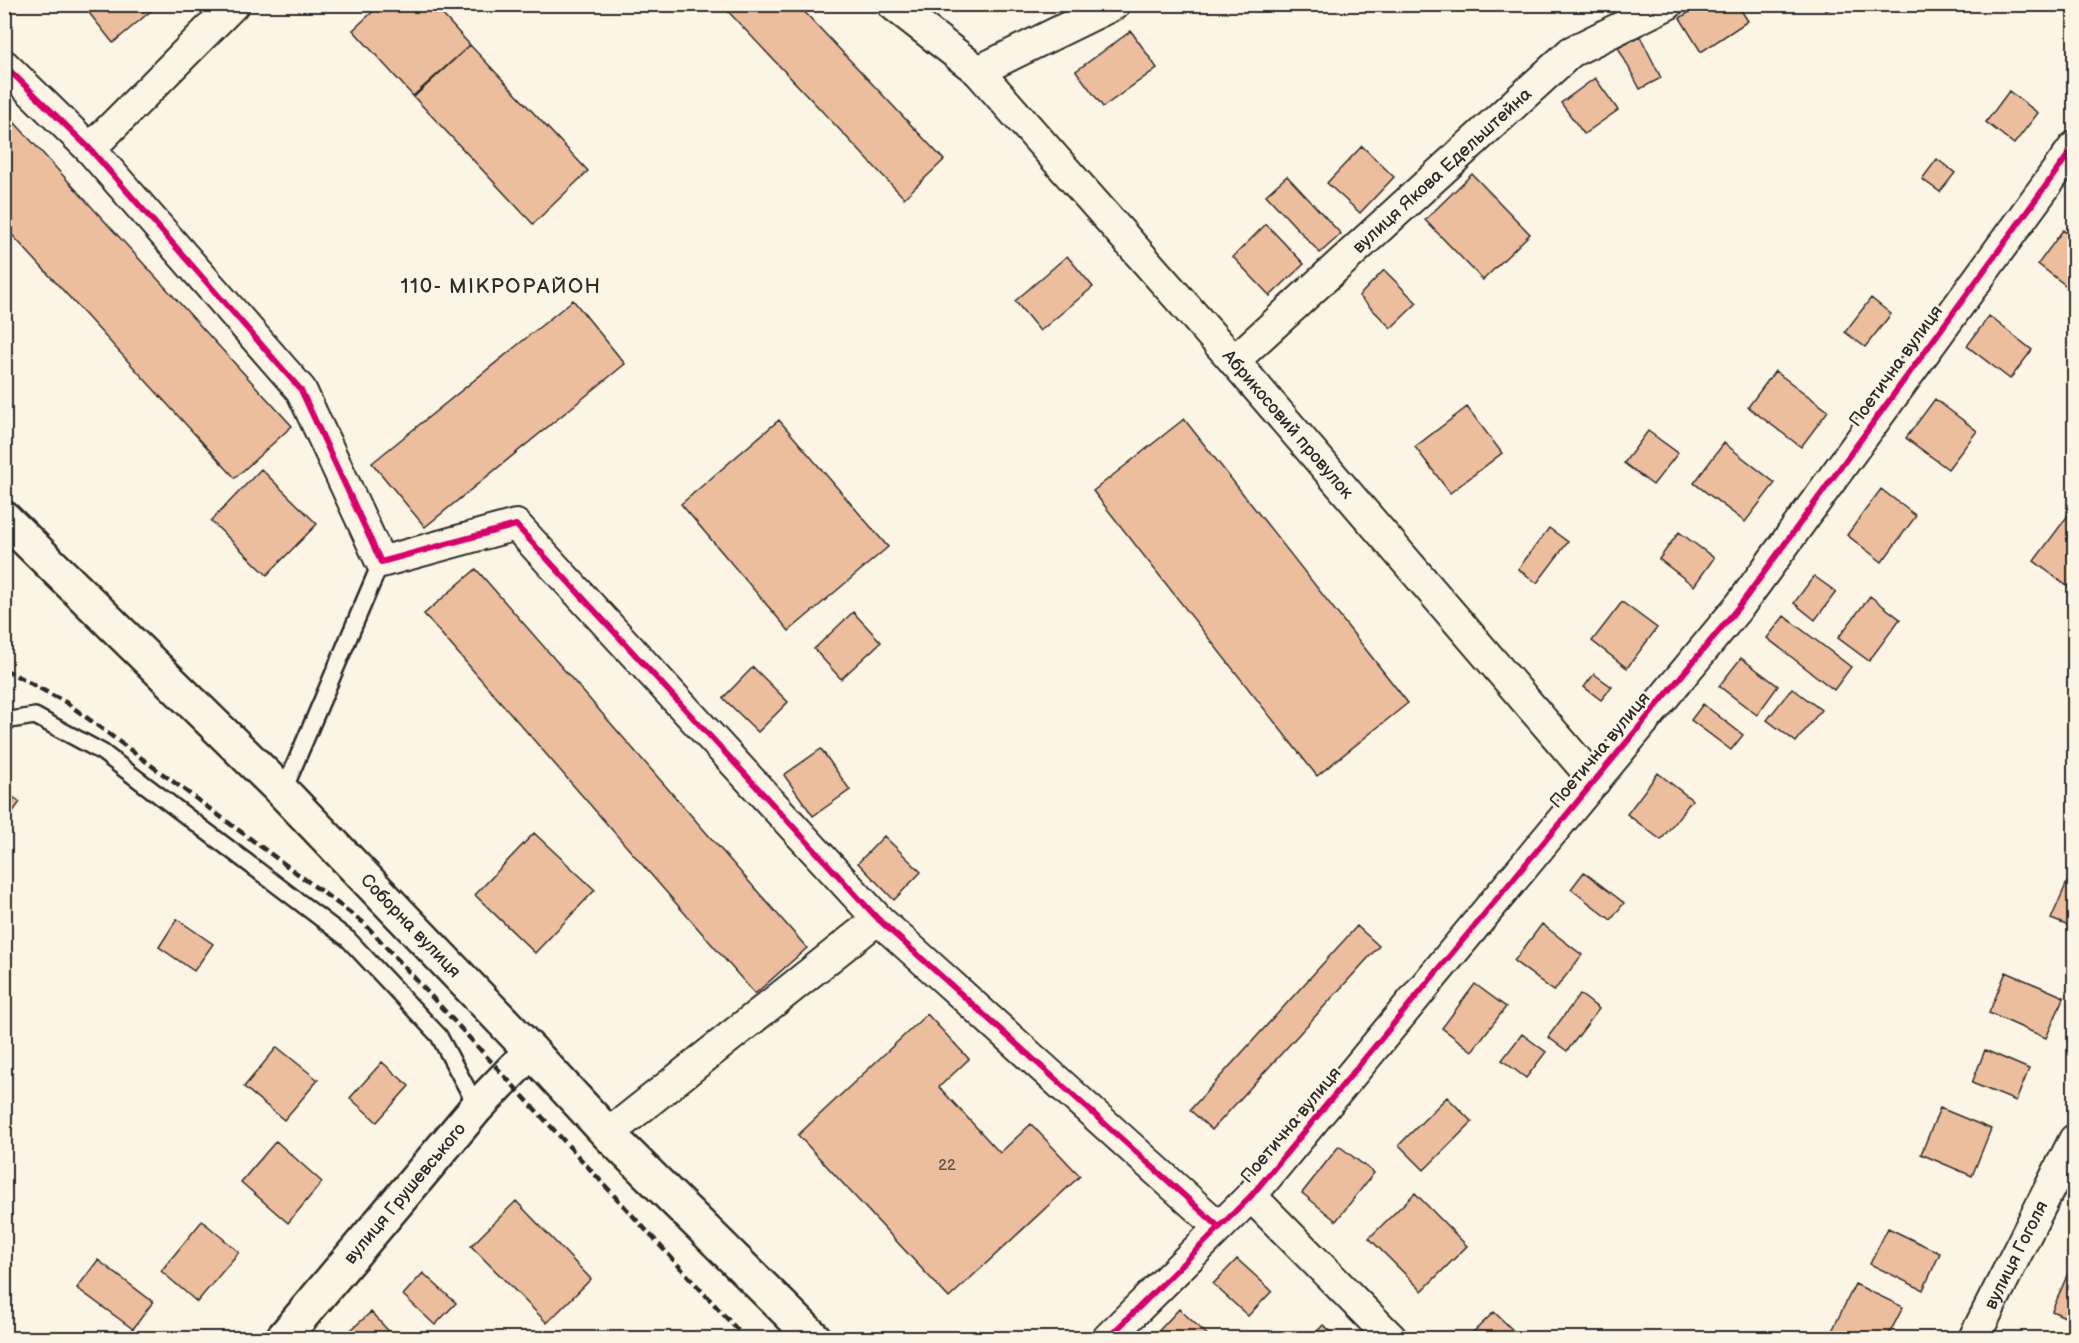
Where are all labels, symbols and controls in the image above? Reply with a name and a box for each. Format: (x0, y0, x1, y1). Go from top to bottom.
street label: вулиця Якова Едельштейна (1348, 83, 1536, 258)
district label: 110- МІКРОРАЙОН (400, 274, 602, 299)
street label: Поетична вулиця (1845, 301, 1947, 431)
street label: Абрикосовий провулок (1218, 345, 1358, 503)
street label: Поетична вулиця (1545, 688, 1655, 812)
street label: Соборна вулиця (357, 869, 465, 982)
street label: Поетична вулиця (1236, 1063, 1346, 1187)
street label: вулиця Грушевського (339, 1118, 470, 1268)
house number: 22 (938, 1156, 956, 1175)
street label: вулиця Гоголя (1980, 1197, 2052, 1313)

